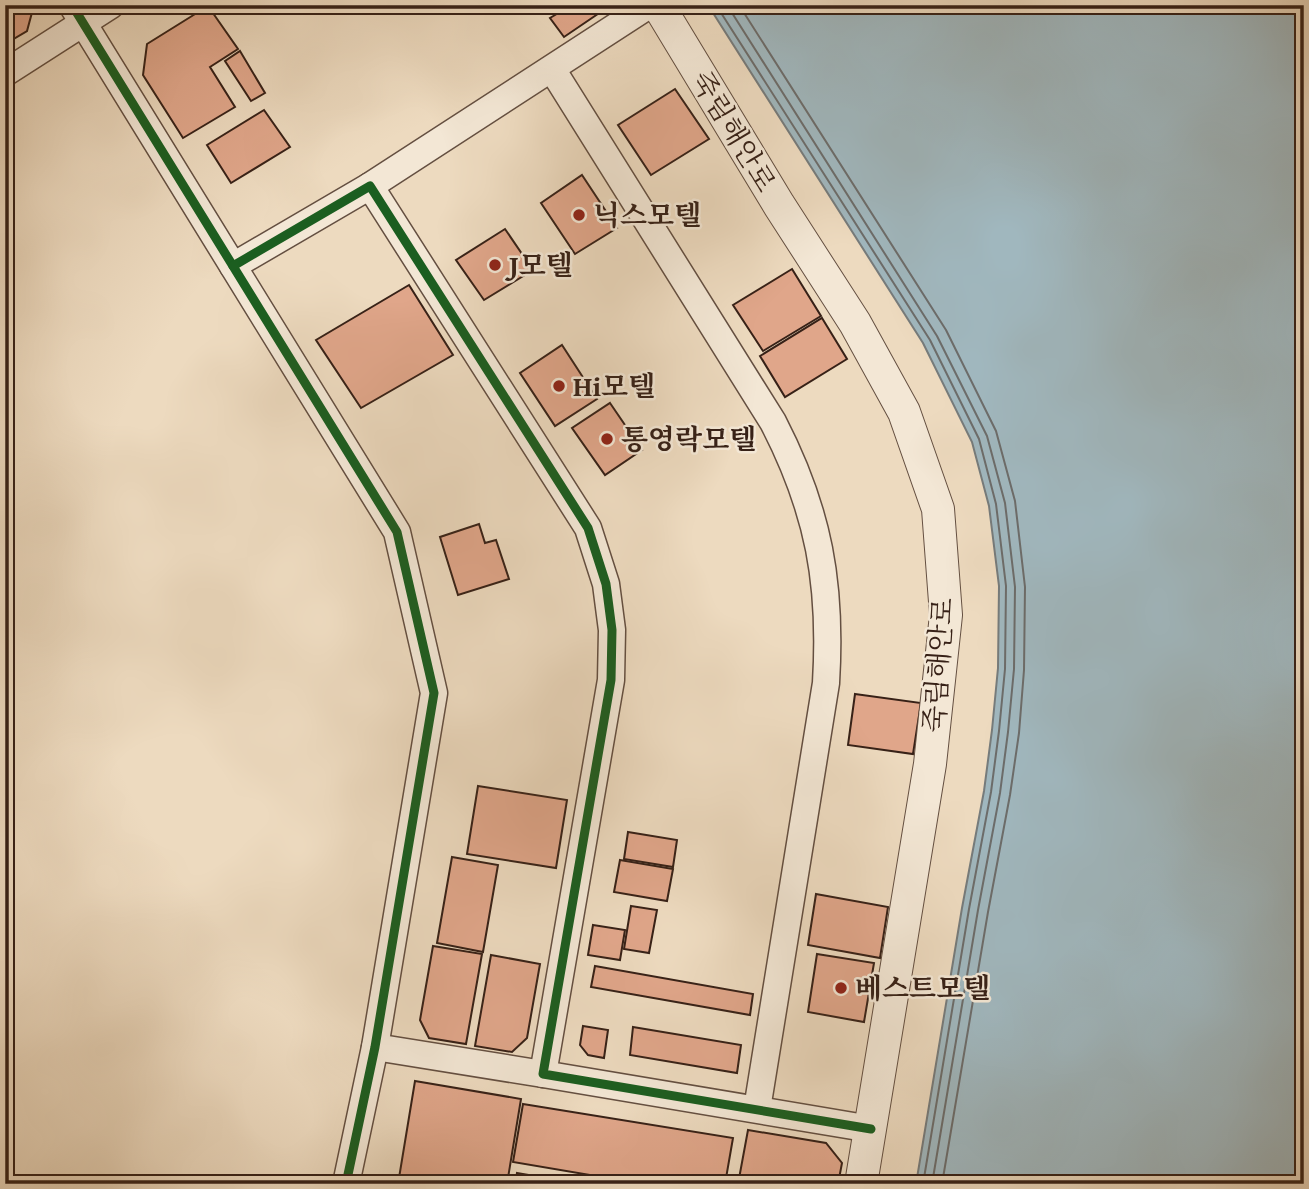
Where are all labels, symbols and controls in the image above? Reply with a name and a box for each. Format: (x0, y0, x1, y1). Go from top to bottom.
street label: 죽림해안로 (682, 62, 787, 199)
place label: 닉스모텔 (593, 194, 701, 235)
marker: 닉스모텔 (571, 207, 587, 223)
place label: J모텔 (505, 244, 573, 285)
marker: J모텔 (487, 257, 503, 273)
place label: Hi모텔 (573, 365, 655, 406)
marker: Hi모텔 (551, 378, 567, 394)
place label: 통영락모텔 (621, 418, 756, 459)
marker: 통영락모텔 (599, 431, 615, 447)
street label: 죽림해안로 (912, 596, 963, 734)
place label: 베스트모텔 (855, 967, 990, 1008)
marker: 베스트모텔 (833, 980, 849, 996)

